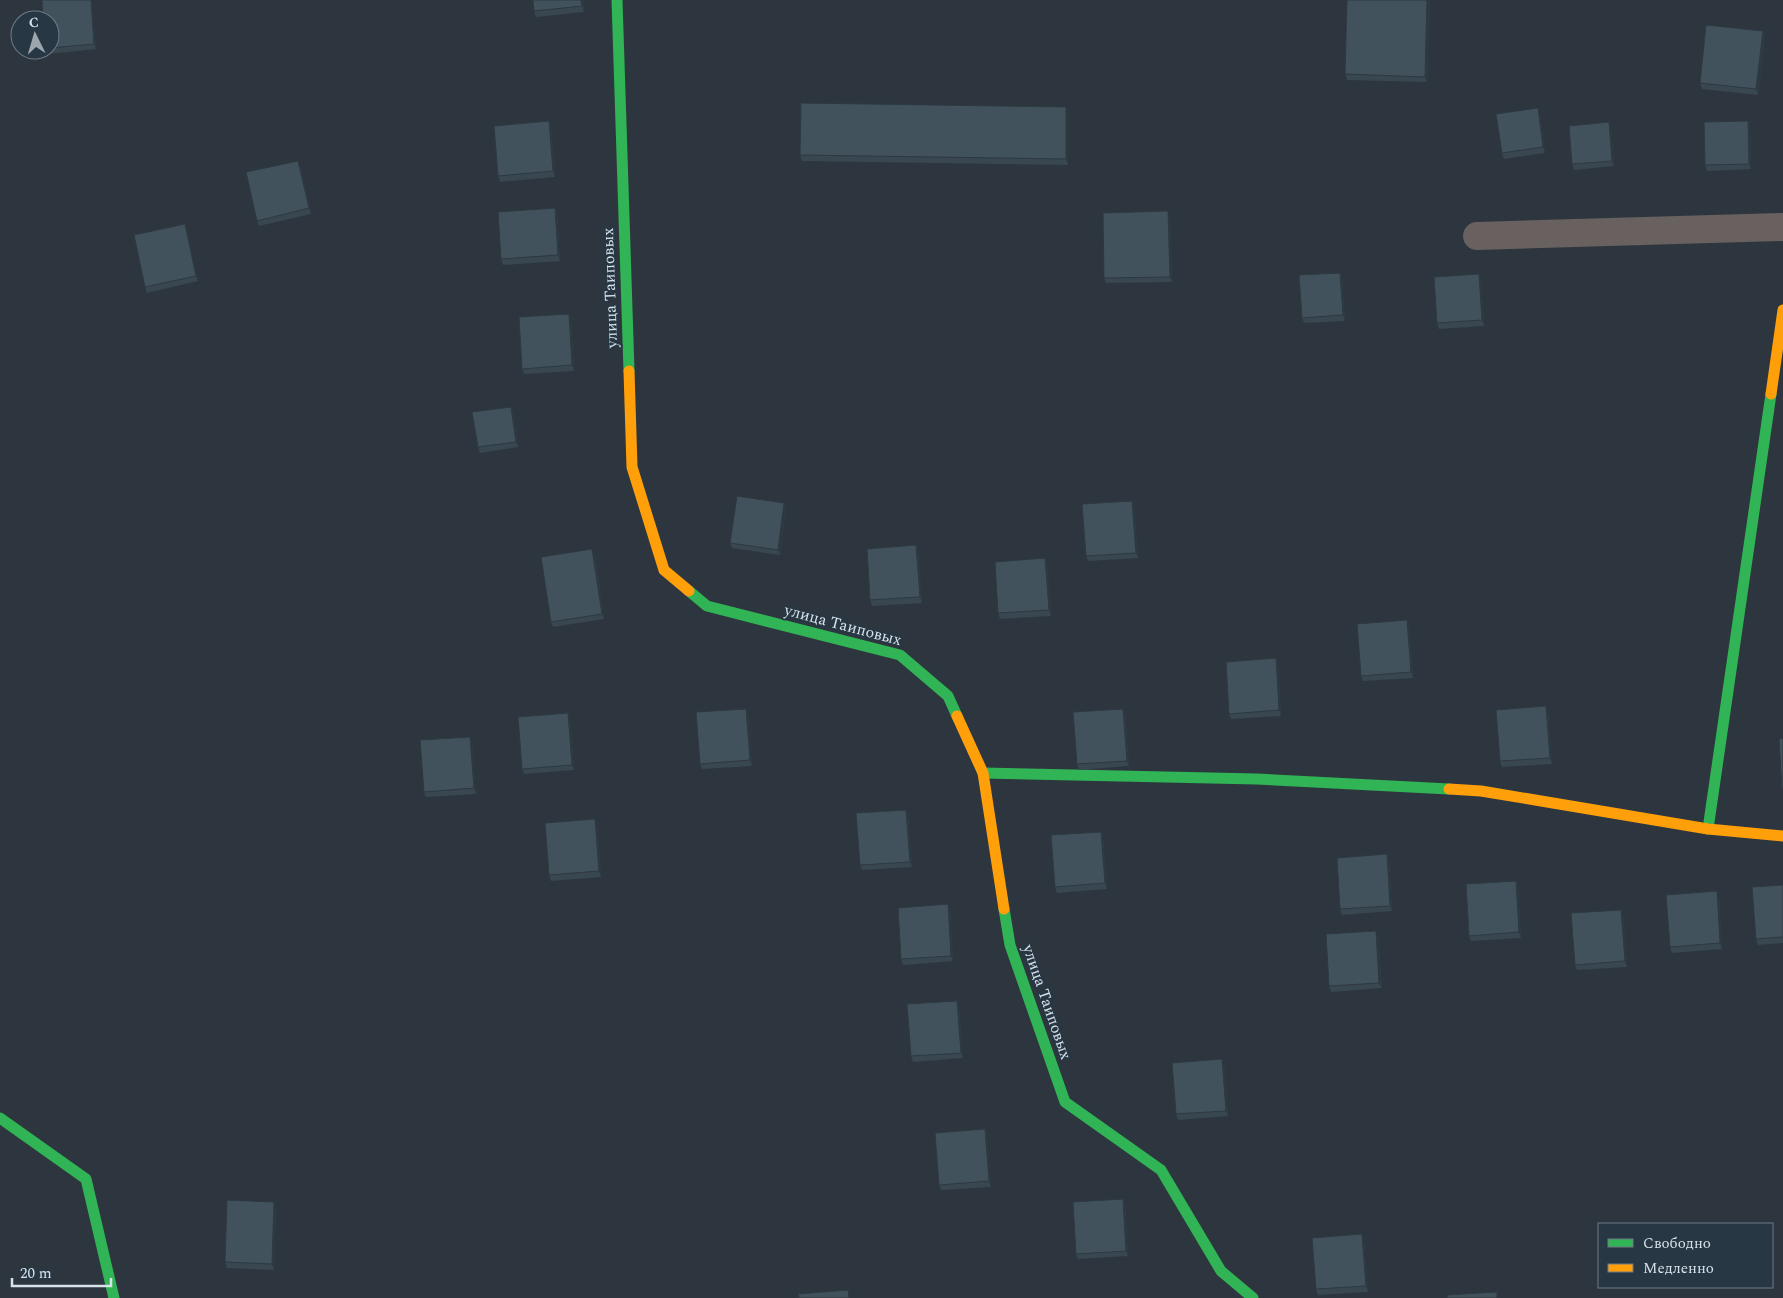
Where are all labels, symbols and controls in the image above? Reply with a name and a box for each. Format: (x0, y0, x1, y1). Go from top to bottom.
north arrow (10, 10, 60, 60)
text: С (28, 12, 40, 33)
street label: улица Таиповых (596, 227, 624, 350)
street label: улица Таиповых (781, 598, 904, 652)
street label: улица Таиповых (1016, 940, 1078, 1063)
legend (1598, 1223, 1773, 1288)
text: Свободно (1643, 1232, 1711, 1255)
scale bar (12, 1256, 111, 1288)
text: Медленно (1643, 1257, 1714, 1280)
text: 20 m (20, 1262, 52, 1285)

